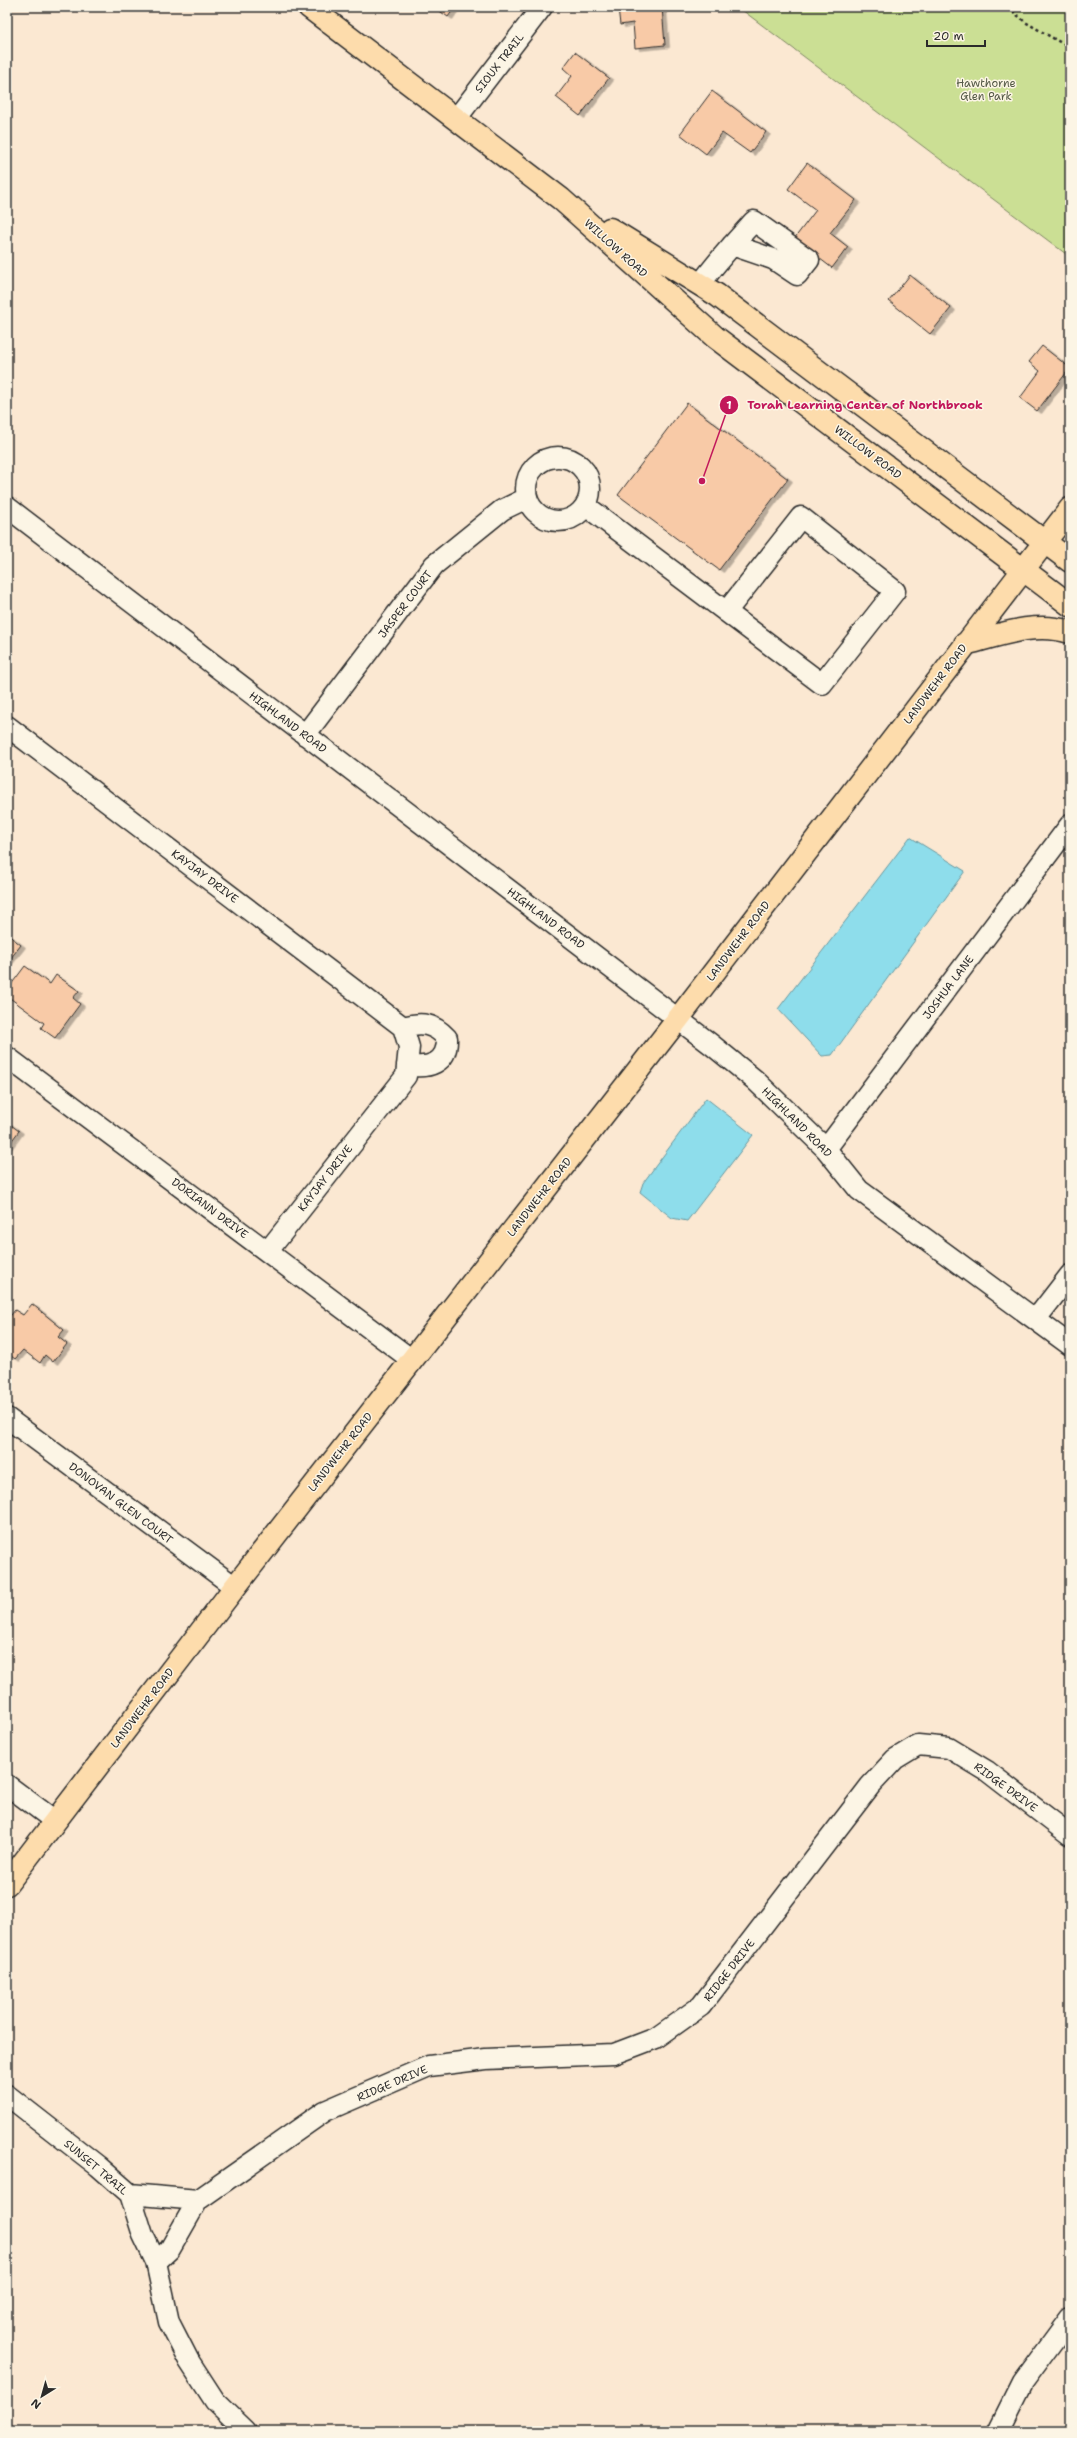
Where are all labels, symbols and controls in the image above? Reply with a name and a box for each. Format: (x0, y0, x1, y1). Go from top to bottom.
scale bar (927, 22, 985, 48)
text: 20 m (933, 28, 964, 44)
street label: SIOUX TRAIL (471, 30, 527, 96)
park label: Hawthorne Glen Park (956, 76, 1016, 104)
street label: WILLOW ROAD (581, 216, 651, 281)
callout: Torah Learning Center of Northbrook (719, 393, 991, 417)
text: 1 (726, 397, 732, 413)
text: Torah Learning Center of Northbrook (747, 397, 983, 413)
street label: WILLOW ROAD (831, 422, 904, 483)
street label: JASPER COURT (375, 567, 436, 641)
street label: LANDWEHR ROAD (900, 641, 970, 727)
street label: HIGHLAND ROAD (246, 688, 330, 757)
street label: KAYJAY DRIVE (168, 846, 242, 907)
street label: HIGHLAND ROAD (504, 884, 588, 953)
street label: LANDWEHR ROAD (703, 898, 773, 984)
street label: JOSHUA LANE (919, 952, 977, 1022)
street label: HIGHLAND ROAD (758, 1084, 835, 1161)
street label: KAYJAY DRIVE (295, 1142, 356, 1215)
street label: LANDWEHR ROAD (504, 1155, 575, 1240)
street label: DORIANN DRIVE (168, 1175, 251, 1242)
street label: LANDWEHR ROAD (305, 1410, 376, 1495)
street label: DONOVAN GLEN COURT (66, 1459, 176, 1548)
street label: LANDWEHR ROAD (107, 1665, 177, 1751)
street label: RIDGE DRIVE (971, 1759, 1041, 1816)
street label: RIDGE DRIVE (700, 1936, 759, 2005)
street label: RIDGE DRIVE (355, 2062, 430, 2105)
street label: SUNSET TRAIL (61, 2136, 131, 2198)
north arrow (22, 2376, 62, 2416)
text: N (28, 2395, 44, 2412)

